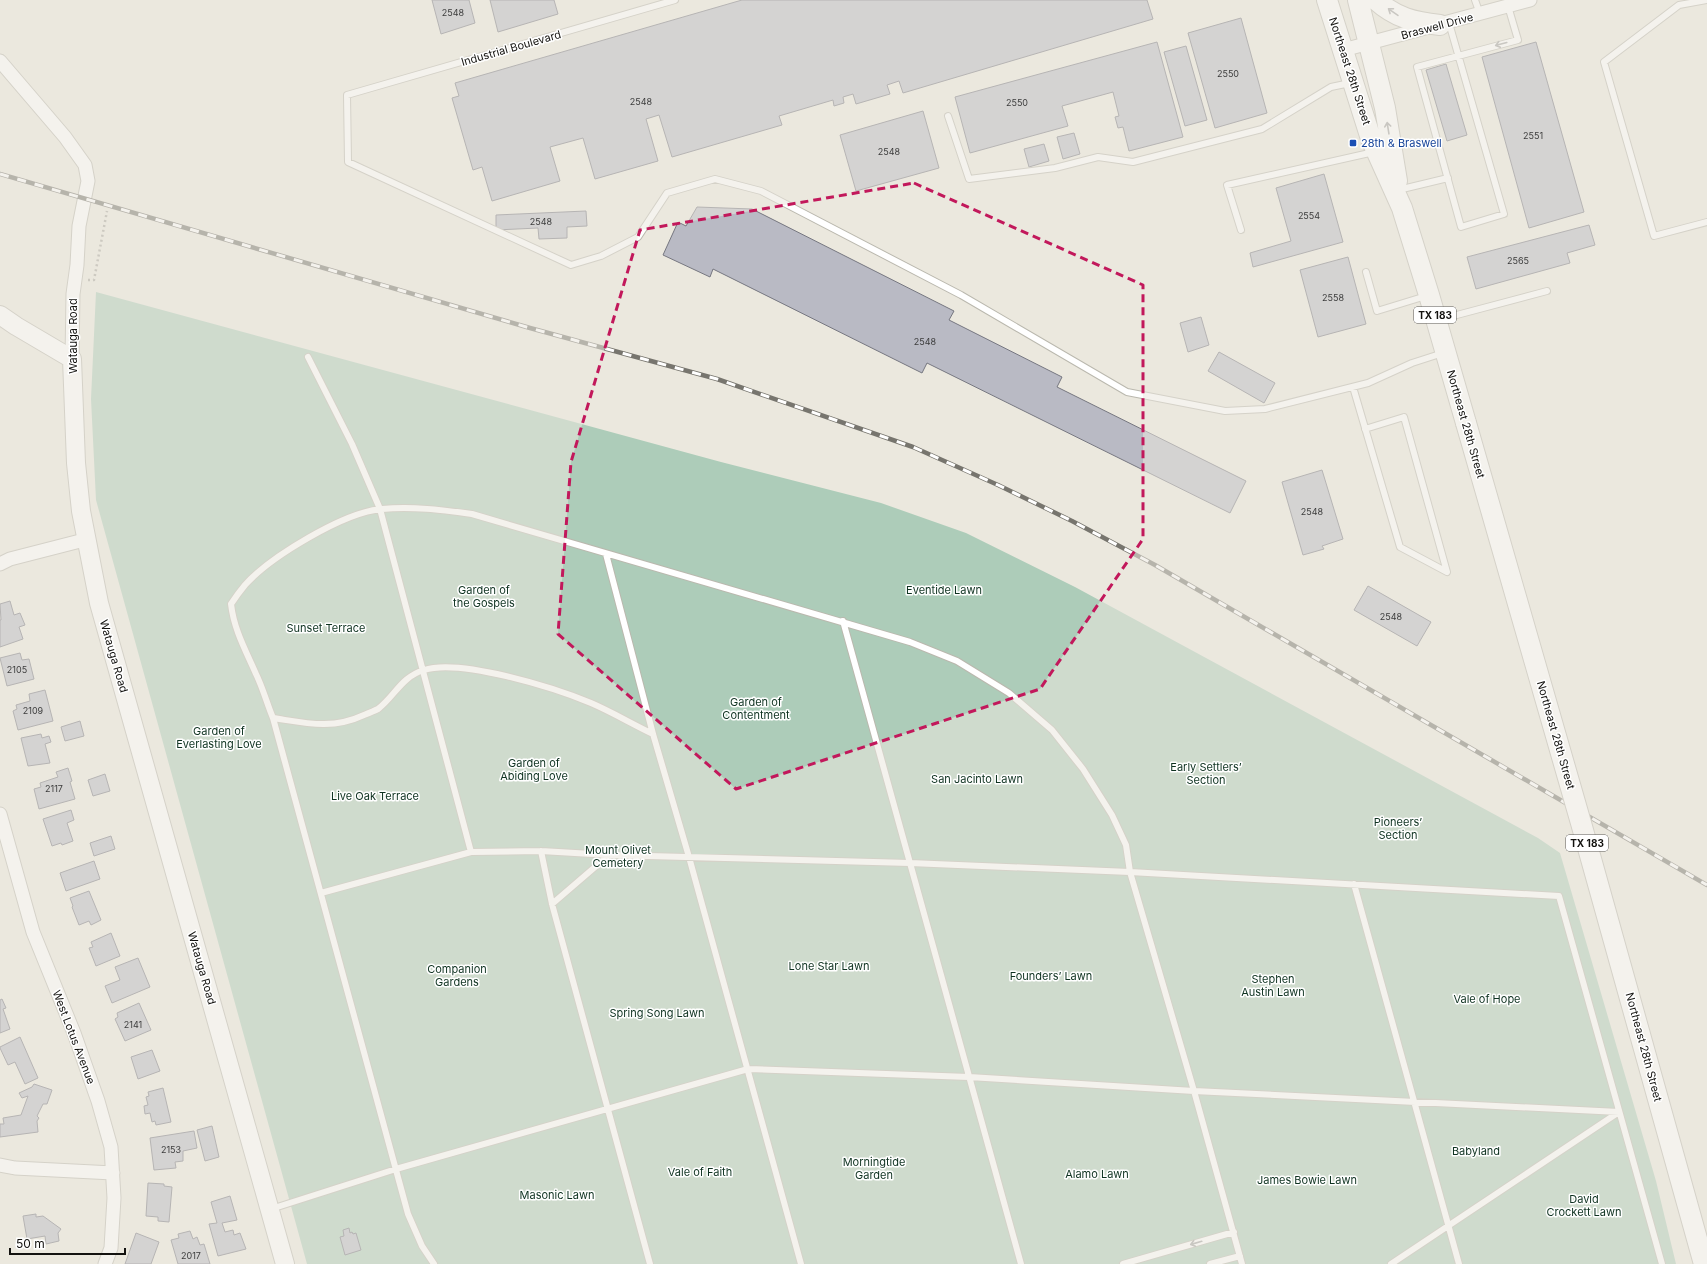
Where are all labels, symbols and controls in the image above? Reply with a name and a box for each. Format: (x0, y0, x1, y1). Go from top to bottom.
house number: 2548 (442, 7, 465, 18)
one-way arrow (1388, 8, 1399, 16)
street label: Braswell Drive (1399, 10, 1475, 42)
street label: Northeast 28th Street (1326, 15, 1374, 127)
street label: Industrial Boulevard (459, 27, 563, 69)
one-way arrow (1494, 41, 1507, 49)
house number: 2550 (1217, 68, 1239, 79)
house number: 2548 (630, 96, 653, 107)
house number: 2550 (1006, 97, 1028, 108)
one-way arrow (1384, 122, 1392, 135)
house number: 2551 (1523, 130, 1543, 141)
place label: 28th & Braswell (1361, 136, 1442, 150)
marker: 28th & Braswell (1348, 138, 1358, 148)
house number: 2548 (878, 146, 901, 157)
house number: 2554 (1298, 210, 1320, 221)
house number: 2548 (530, 216, 553, 227)
house number: 2565 (1507, 255, 1529, 266)
house number: 2558 (1322, 292, 1344, 303)
street label: Watauga Road (66, 298, 80, 374)
road number: TX 183 (1414, 307, 1456, 323)
house number: 2548 (914, 336, 937, 347)
street label: Northeast 28th Street (1444, 368, 1488, 480)
house number: 2548 (1301, 506, 1324, 517)
park label: Garden of the Gospels (453, 583, 515, 610)
park label: Eventide Lawn (906, 583, 982, 597)
house number: 2548 (1380, 611, 1403, 622)
street label: Watauga Road (97, 618, 131, 694)
park label: Sunset Terrace (287, 621, 365, 635)
house number: 2105 (7, 664, 27, 675)
street label: Northeast 28th Street (1534, 679, 1578, 791)
park label: Garden of Contentment (722, 695, 790, 722)
house number: 2109 (23, 705, 44, 716)
park label: Garden of Everlasting Love (176, 724, 262, 751)
park label: Garden of Abiding Love (500, 756, 568, 783)
park label: Early Settlers’ Section (1170, 760, 1242, 787)
park label: San Jacinto Lawn (931, 772, 1023, 786)
house number: 2117 (45, 783, 63, 794)
park label: Live Oak Terrace (331, 789, 419, 803)
park label: Pioneers’ Section (1374, 815, 1422, 842)
road number: TX 183 (1566, 835, 1608, 851)
park label: Mount Olivet Cemetery (585, 843, 651, 870)
street label: Watauga Road (185, 930, 219, 1006)
park label: Lone Star Lawn (789, 959, 869, 973)
park label: Companion Gardens (427, 962, 487, 989)
park label: Founders’ Lawn (1010, 969, 1092, 983)
park label: Stephen Austin Lawn (1241, 972, 1305, 999)
street label: West Lotus Avenue (50, 988, 98, 1086)
street label: Northeast 28th Street (1623, 991, 1665, 1103)
park label: Vale of Hope (1453, 992, 1521, 1006)
park label: Spring Song Lawn (610, 1006, 705, 1020)
house number: 2141 (124, 1019, 142, 1030)
house number: 2153 (161, 1144, 182, 1155)
park label: Babyland (1452, 1144, 1500, 1158)
park label: Morningtide Garden (843, 1155, 905, 1182)
park label: Vale of Faith (668, 1165, 732, 1179)
park label: Alamo Lawn (1065, 1167, 1129, 1181)
park label: James Bowie Lawn (1257, 1173, 1357, 1187)
park label: Masonic Lawn (520, 1188, 594, 1202)
park label: David Crockett Lawn (1547, 1192, 1622, 1219)
scale bar (10, 1230, 125, 1256)
text: 50 m (16, 1236, 45, 1251)
one-way arrow (1190, 1240, 1203, 1247)
house number: 2017 (181, 1250, 201, 1261)

